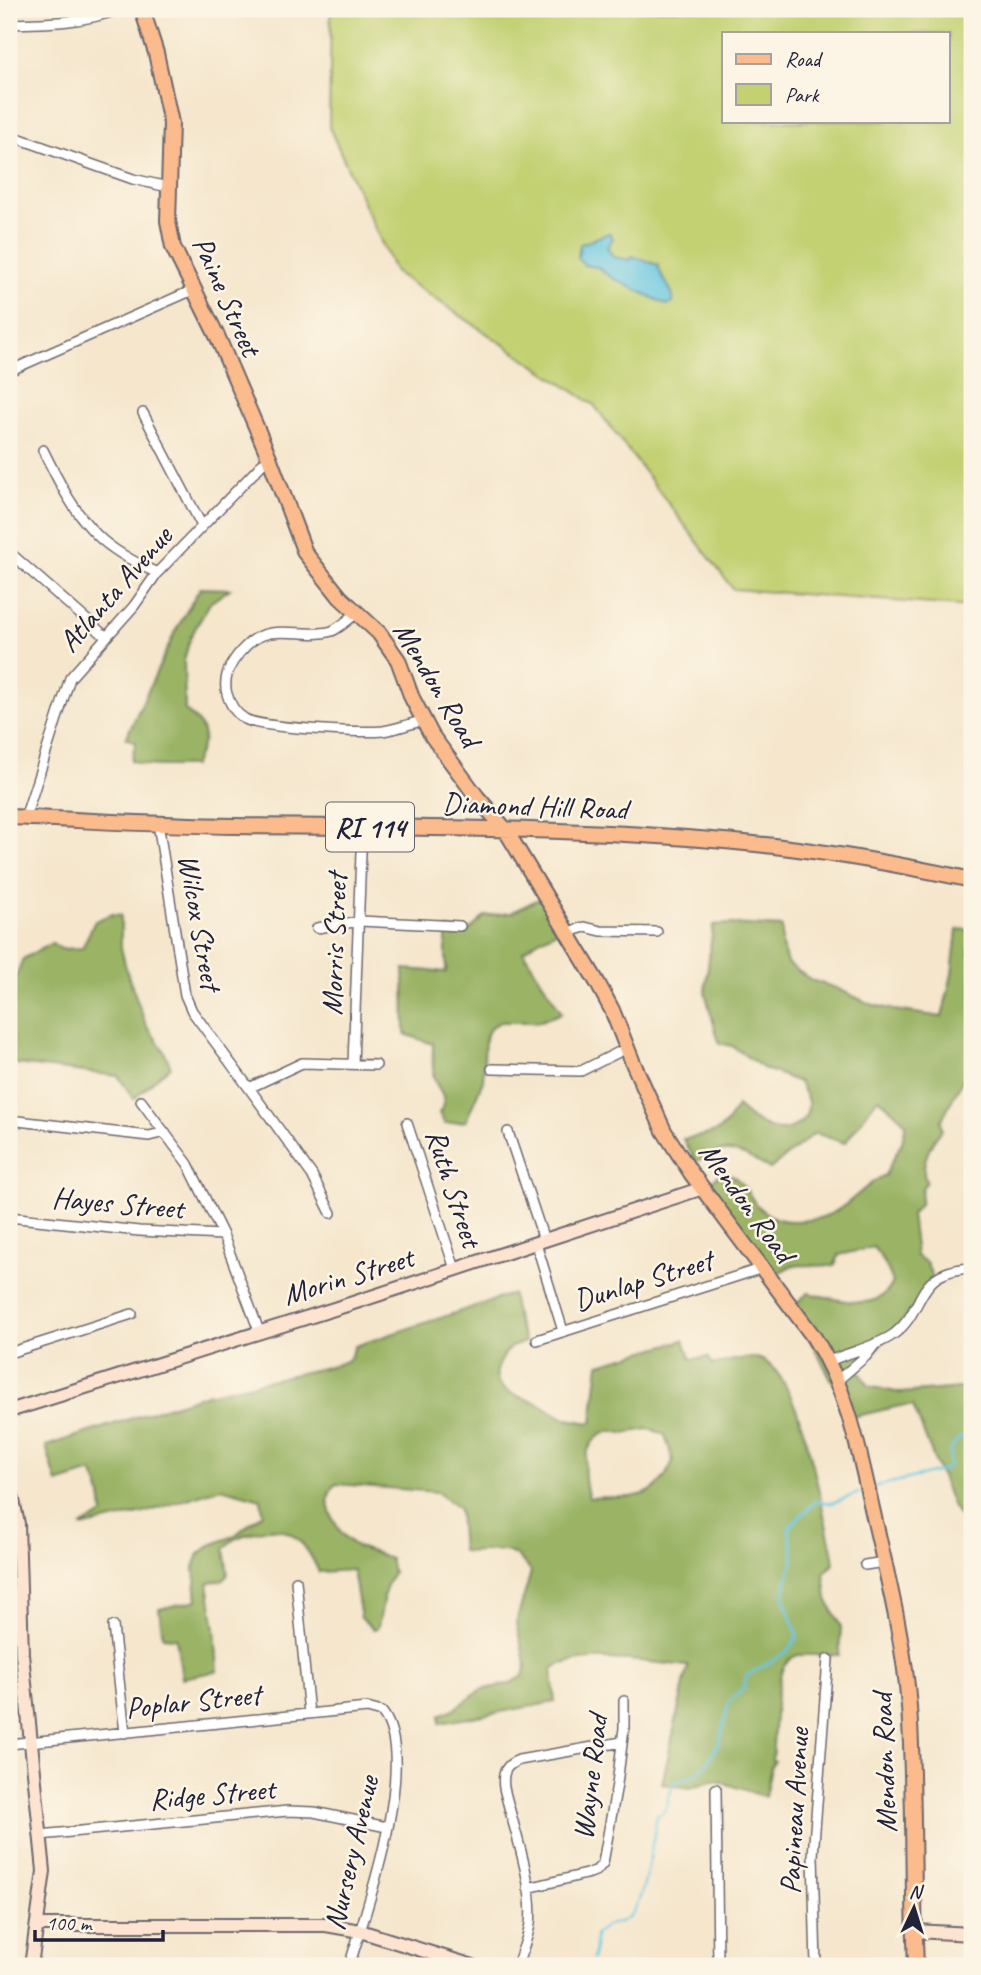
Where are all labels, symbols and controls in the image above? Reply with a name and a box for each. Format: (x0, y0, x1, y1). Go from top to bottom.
legend (722, 32, 950, 122)
text: Road (785, 46, 824, 72)
text: Park (785, 82, 820, 108)
street label: Paine Street (184, 230, 271, 364)
street label: Atlanta Avenue (50, 516, 182, 660)
street label: Mendon Road (385, 615, 491, 757)
street label: Diamond Hill Road (442, 784, 632, 828)
road number: RI 114 (326, 802, 414, 852)
street label: Wilcox Street (169, 851, 231, 997)
street label: Morris Street (313, 868, 356, 1016)
street label: Ruth Street (417, 1124, 492, 1255)
street label: Mendon Road (691, 1134, 806, 1273)
street label: Hayes Street (51, 1178, 188, 1228)
street label: Morin Street (278, 1237, 421, 1314)
street label: Dunlap Street (569, 1240, 721, 1319)
street label: Poplar Street (124, 1675, 266, 1727)
street label: Mendon Road (862, 1689, 905, 1833)
street label: Wayne Road (564, 1708, 617, 1841)
street label: Papineau Avenue (771, 1725, 817, 1895)
street label: Ridge Street (148, 1769, 279, 1818)
street label: Nursery Avenue (315, 1770, 388, 1934)
north arrow (880, 1874, 950, 1944)
text: N (908, 1880, 925, 1905)
scale bar (35, 1898, 163, 1942)
text: 100 m (46, 1910, 93, 1936)

